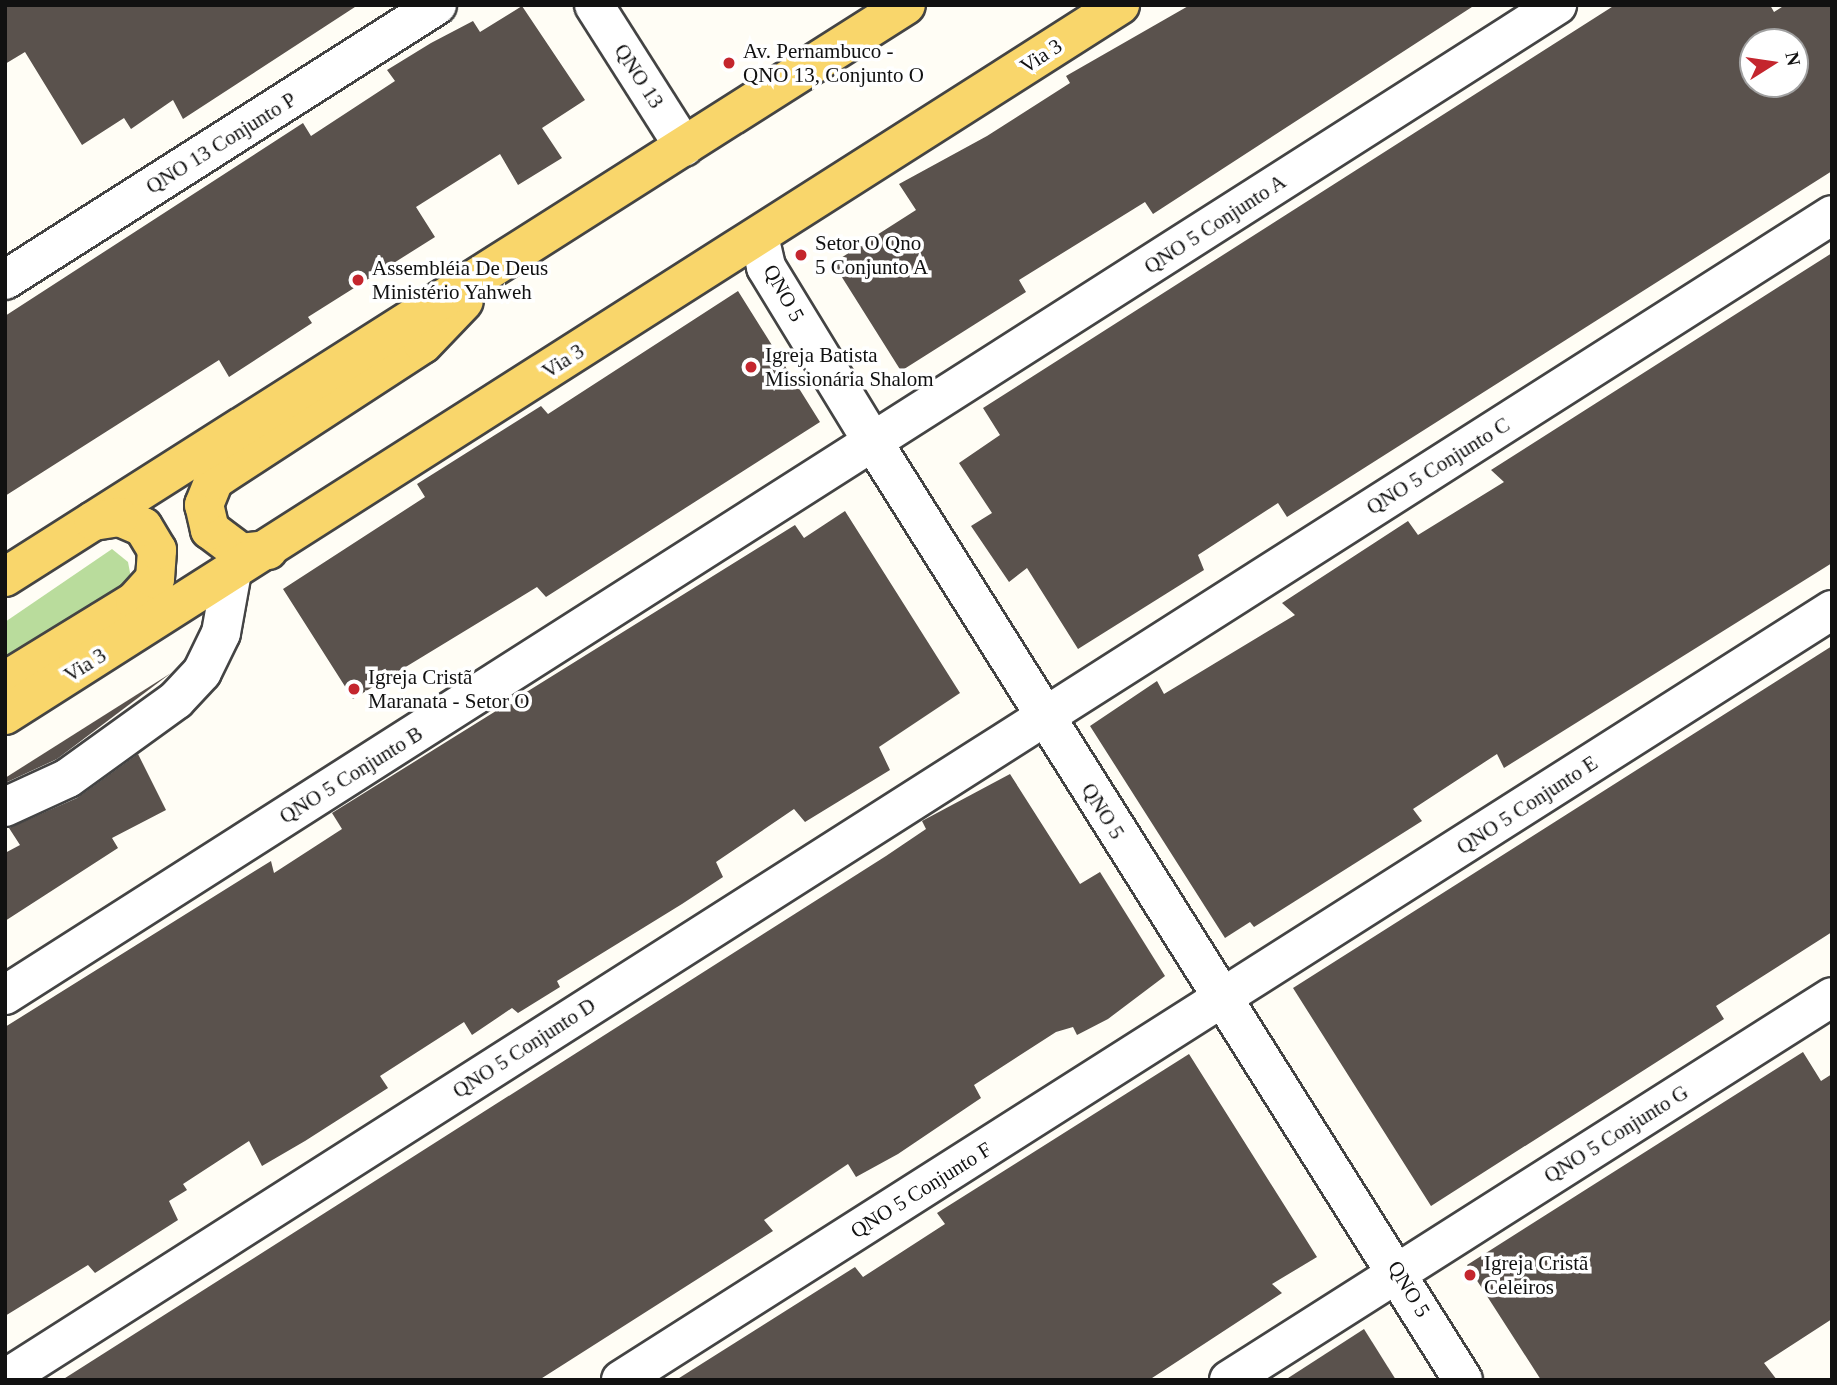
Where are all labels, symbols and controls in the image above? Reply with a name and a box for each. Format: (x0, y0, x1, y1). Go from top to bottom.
north arrow (1739, 28, 1809, 98)
street label: Via 3 (1015, 33, 1067, 79)
place label: Av. Pernambuco - QNO 13, Conjunto O (743, 38, 924, 88)
street label: QNO 13 (609, 39, 669, 113)
text: N (1781, 50, 1805, 68)
marker: Av. Pernambuco - QNO 13, Conjunto O (721, 55, 737, 71)
street label: QNO 13 Conjunto P (141, 87, 301, 199)
street label: QNO 5 Conjunto A (1139, 168, 1291, 280)
place label: Setor O Qno 5 Conjunto A (815, 230, 929, 280)
marker: Setor O Qno 5 Conjunto A (793, 247, 809, 263)
place label: Assembléia De Deus Ministério Yahweh (372, 255, 548, 305)
street label: QNO 5 (758, 260, 810, 326)
marker: Assembléia De Deus Ministério Yahweh (350, 272, 366, 288)
street label: Via 3 (537, 338, 589, 384)
place label: Igreja Batista Missionária Shalom (765, 342, 934, 392)
marker: Igreja Batista Missionária Shalom (743, 359, 759, 375)
street label: QNO 5 Conjunto C (1362, 412, 1514, 520)
street label: Via 3 (59, 642, 111, 688)
place label: Igreja Cristã Maranata - Setor O (368, 664, 530, 714)
marker: Igreja Cristã Maranata - Setor O (346, 681, 362, 697)
street label: QNO 5 Conjunto B (275, 721, 427, 829)
street label: QNO 5 Conjunto E (1452, 750, 1602, 860)
street label: QNO 5 (1076, 778, 1130, 844)
street label: QNO 5 Conjunto D (448, 992, 600, 1104)
street label: QNO 5 Conjunto G (1539, 1080, 1693, 1188)
street label: QNO 5 Conjunto F (846, 1136, 996, 1244)
place label: Igreja Cristã Celeiros (1484, 1250, 1588, 1300)
street label: QNO 5 (1382, 1256, 1436, 1322)
marker: Igreja Cristã Celeiros (1462, 1267, 1478, 1283)

